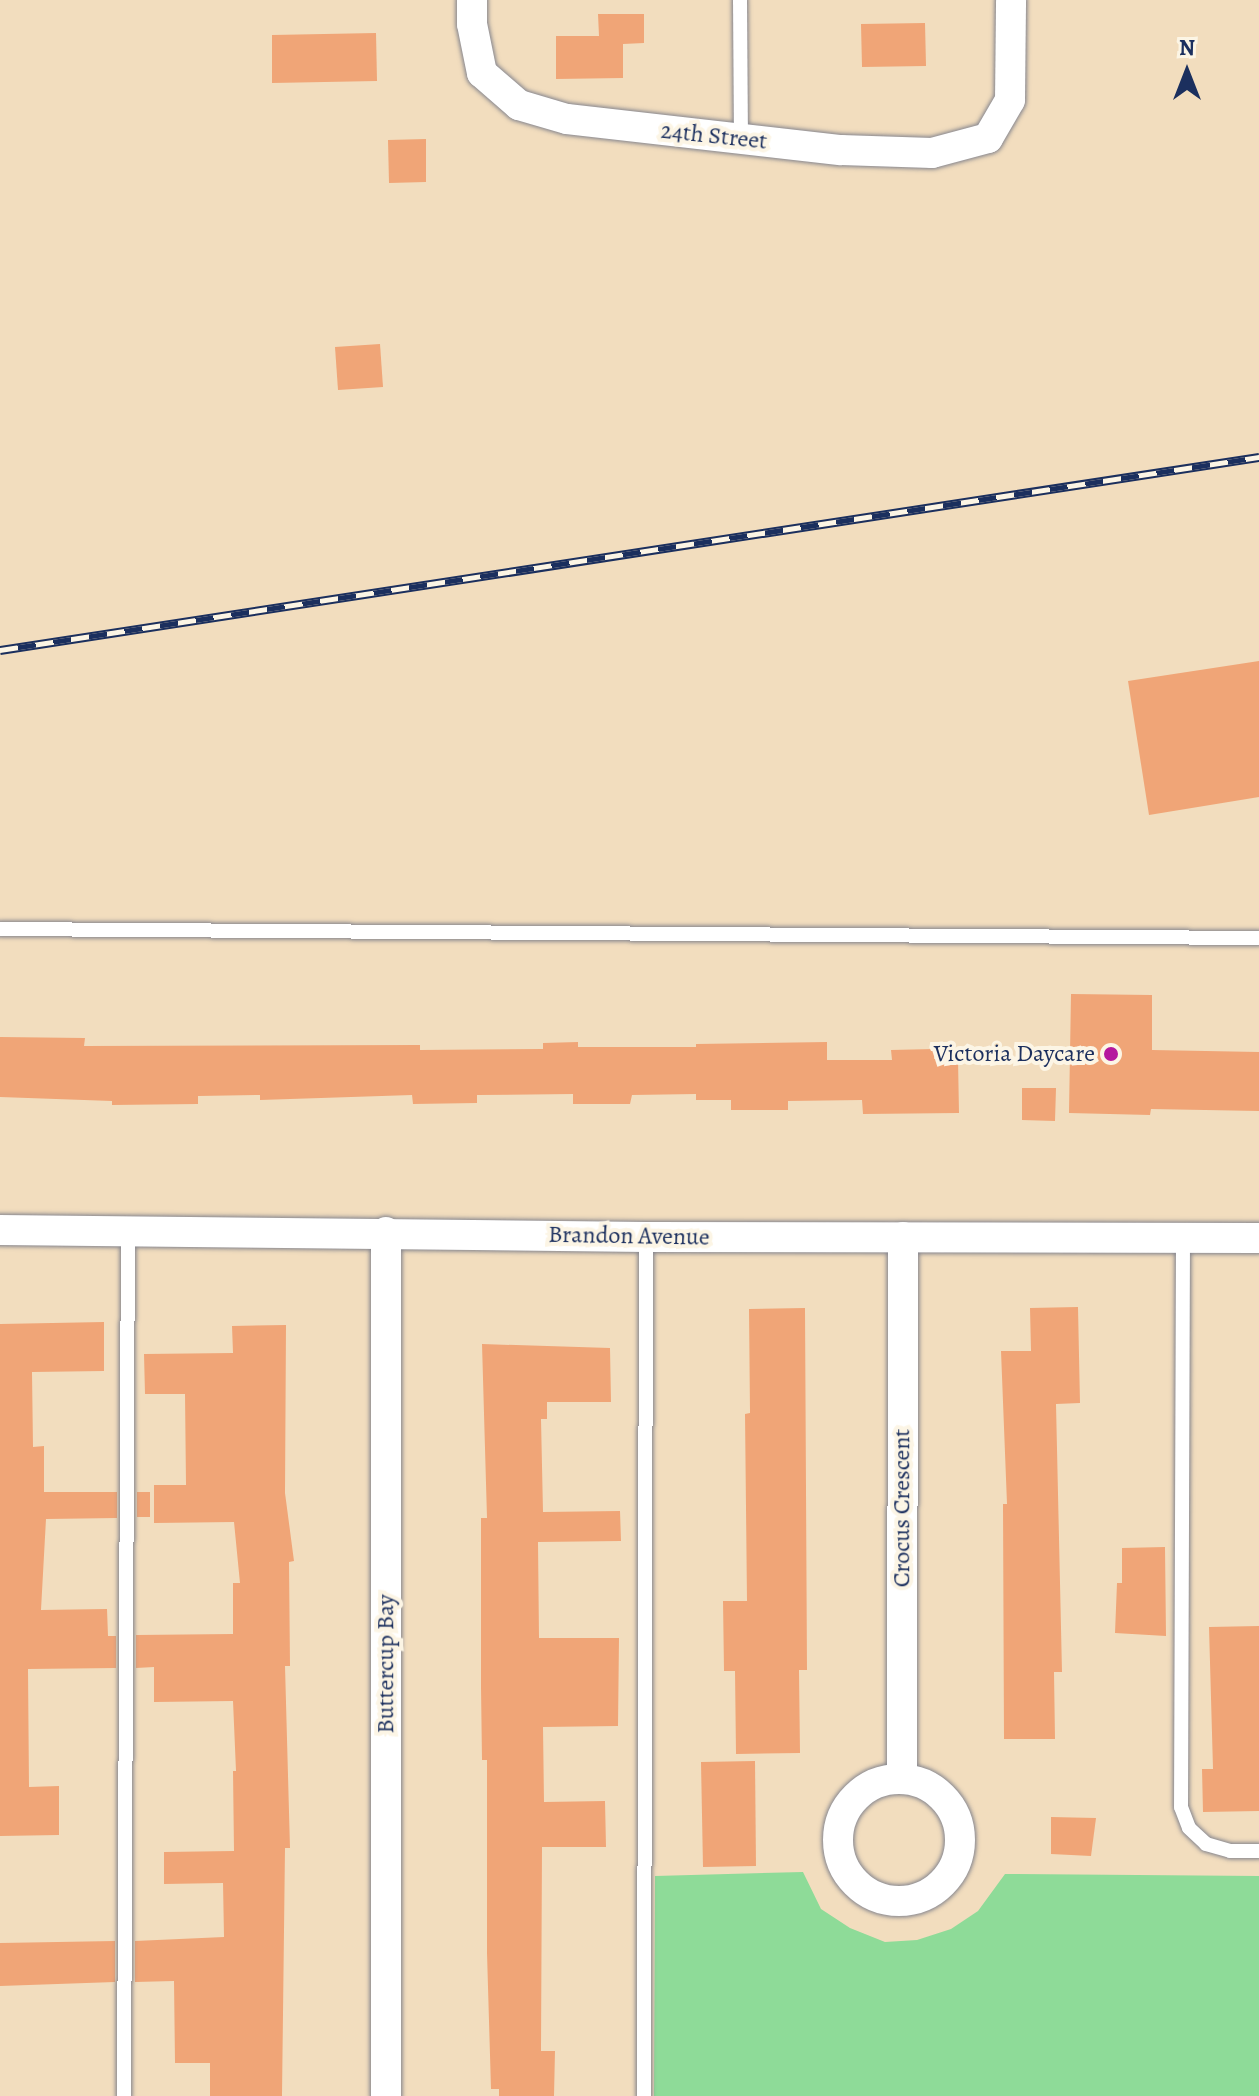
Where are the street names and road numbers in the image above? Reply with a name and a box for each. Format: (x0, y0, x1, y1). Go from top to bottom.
street label: 24th Street (659, 116, 769, 156)
street label: Brandon Avenue (548, 1220, 710, 1252)
street label: Crocus Crescent (888, 1429, 916, 1587)
street label: Buttercup Bay (372, 1594, 400, 1734)

